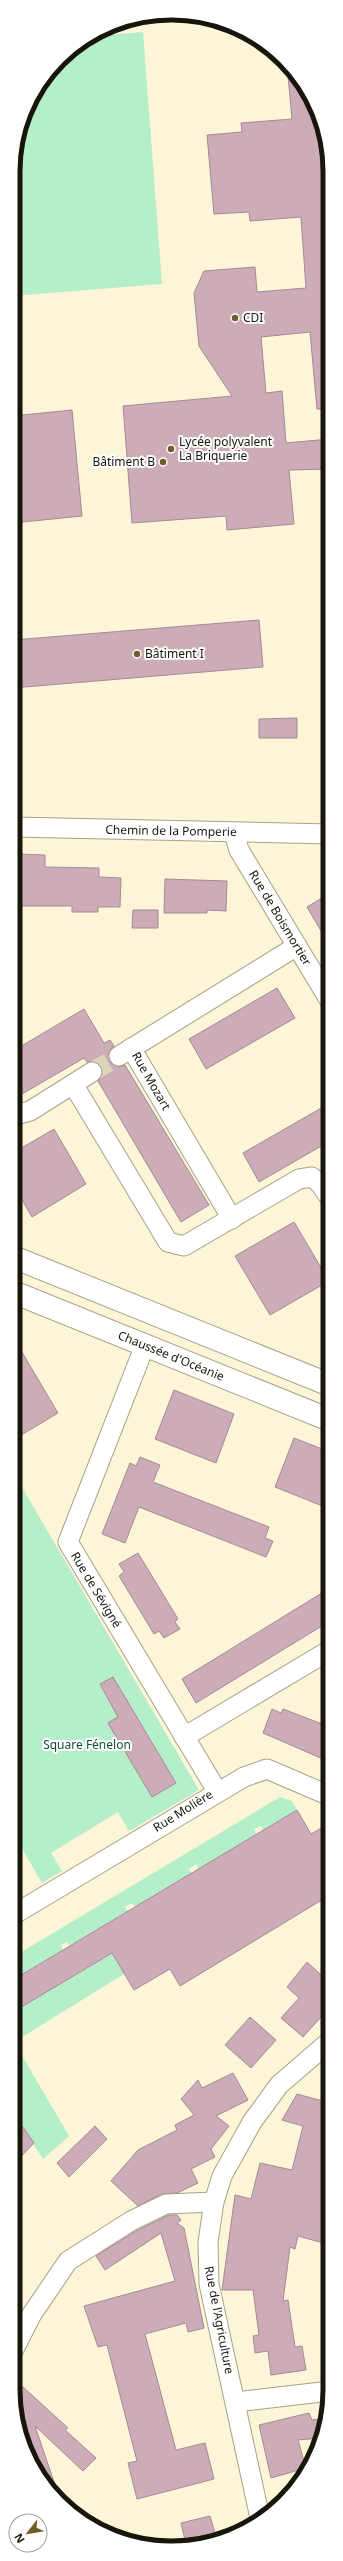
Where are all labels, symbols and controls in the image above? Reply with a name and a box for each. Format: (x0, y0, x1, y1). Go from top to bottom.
place label: CDI (243, 309, 263, 326)
marker: CDI (230, 313, 240, 323)
place label: Lycée polyvalent La Briquerie (179, 433, 273, 464)
marker: Lycée polyvalent La Briquerie (166, 444, 176, 454)
place label: Bâtiment B (92, 453, 155, 470)
marker: Bâtiment B (158, 457, 168, 467)
place label: Bâtiment I (145, 645, 204, 662)
marker: Bâtiment I (132, 649, 142, 659)
street label: Chemin de la Pomperie (105, 821, 237, 840)
street label: Rue de Boismortier (245, 867, 316, 969)
street label: Rue Mozart (128, 1049, 175, 1113)
street label: Chaussée d'Océanie (115, 1326, 227, 1385)
street label: Rue de Sévigné (67, 1549, 126, 1631)
park label: Square Fénelon (43, 1736, 131, 1753)
street label: Rue Molière (150, 1785, 216, 1836)
street label: Rue de l'Agriculture (201, 2264, 238, 2376)
north arrow (8, 2513, 48, 2553)
text: N (10, 2531, 28, 2546)

